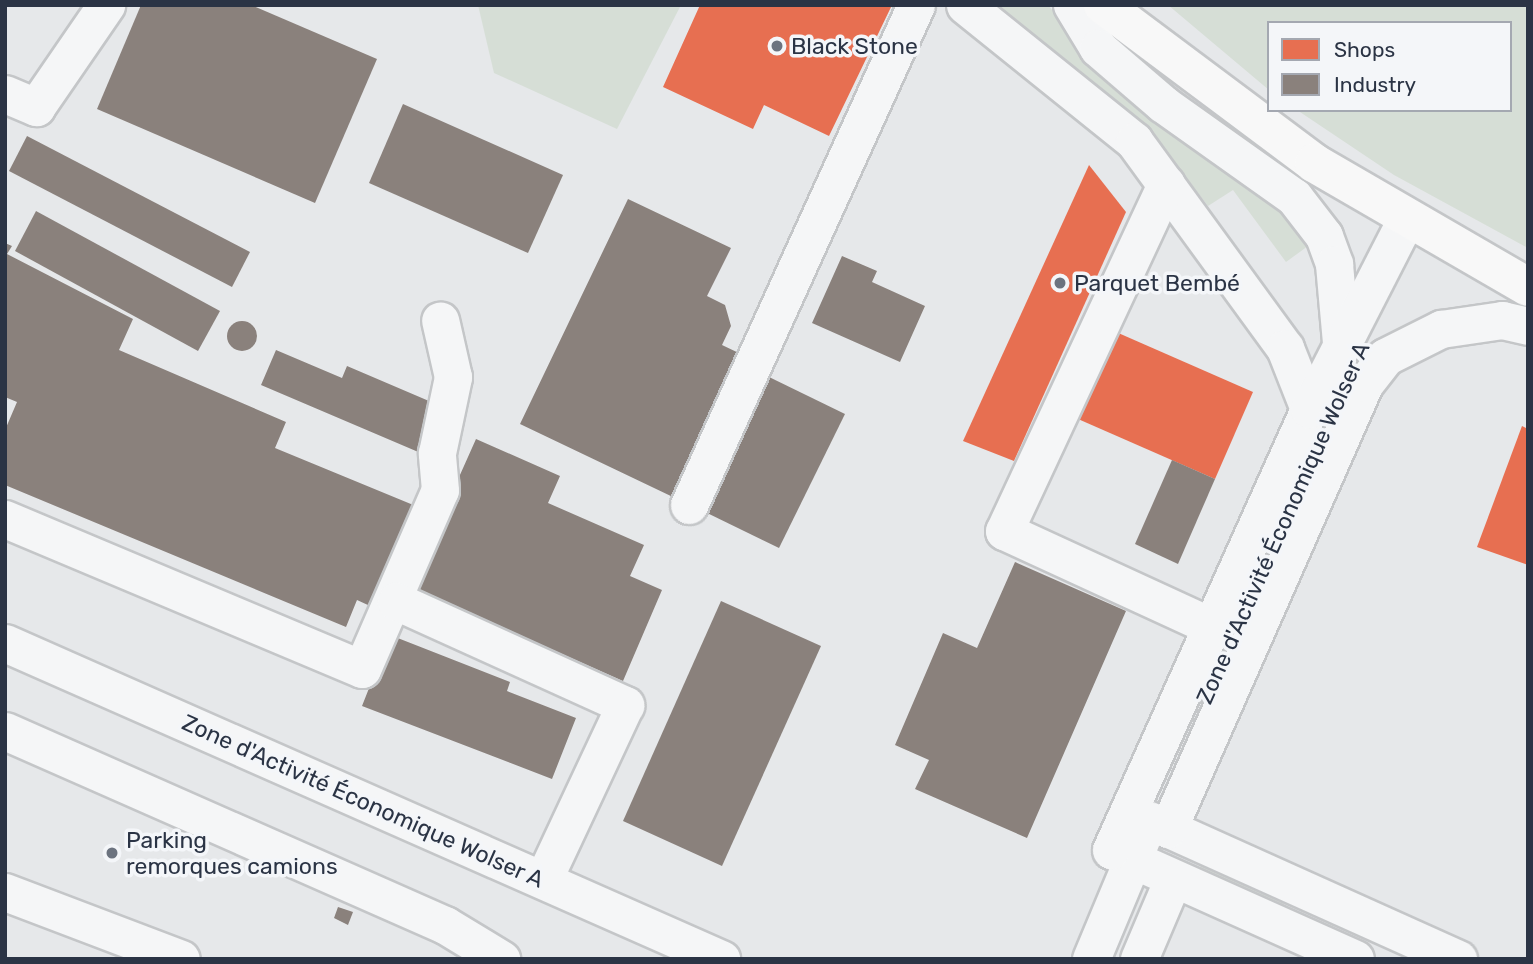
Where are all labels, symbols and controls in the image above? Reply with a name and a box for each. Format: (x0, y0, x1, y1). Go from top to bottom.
legend (1267, 21, 1512, 112)
place label: Black Stone (791, 32, 918, 60)
text: Shops (1334, 37, 1395, 62)
marker: Black Stone (769, 38, 785, 54)
text: Industry (1334, 72, 1416, 97)
place label: Parquet Bembé (1074, 269, 1240, 297)
marker: Parquet Bembé (1052, 275, 1068, 291)
street label: Zone d'Activité Économique Wolser A (1190, 337, 1376, 709)
street label: Zone d'Activité Économique Wolser A (177, 708, 549, 894)
place label: Parking remorques camions (126, 826, 338, 880)
marker: Parking remorques camions (104, 845, 120, 861)

